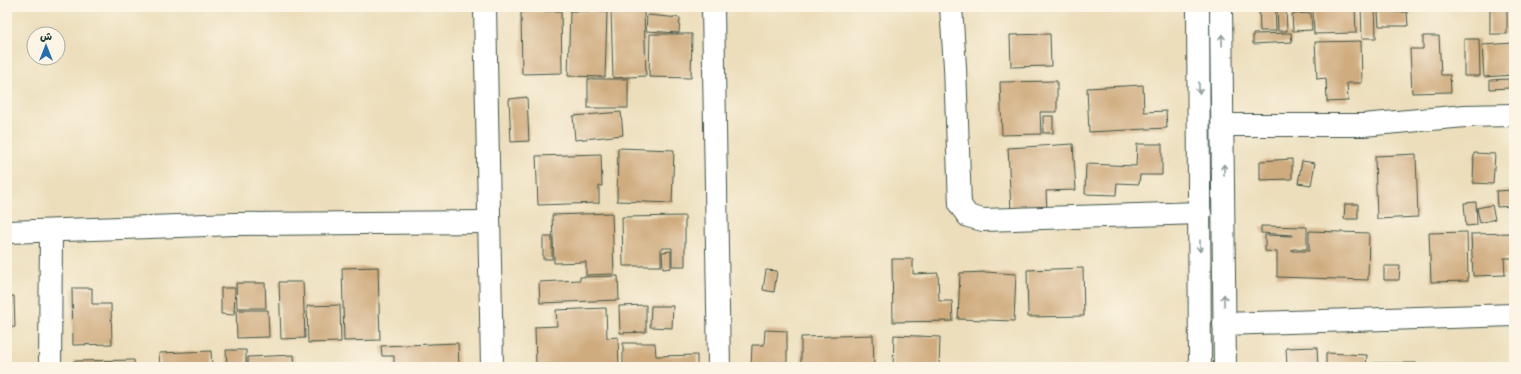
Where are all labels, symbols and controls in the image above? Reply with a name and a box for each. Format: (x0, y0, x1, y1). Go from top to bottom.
north arrow (26, 26, 66, 66)
text: ش (40, 27, 52, 46)
one-way arrow (1218, 34, 1225, 47)
one-way arrow (1195, 81, 1203, 94)
one-way arrow (1220, 164, 1228, 177)
one-way arrow (1196, 239, 1204, 252)
one-way arrow (1220, 294, 1228, 307)

